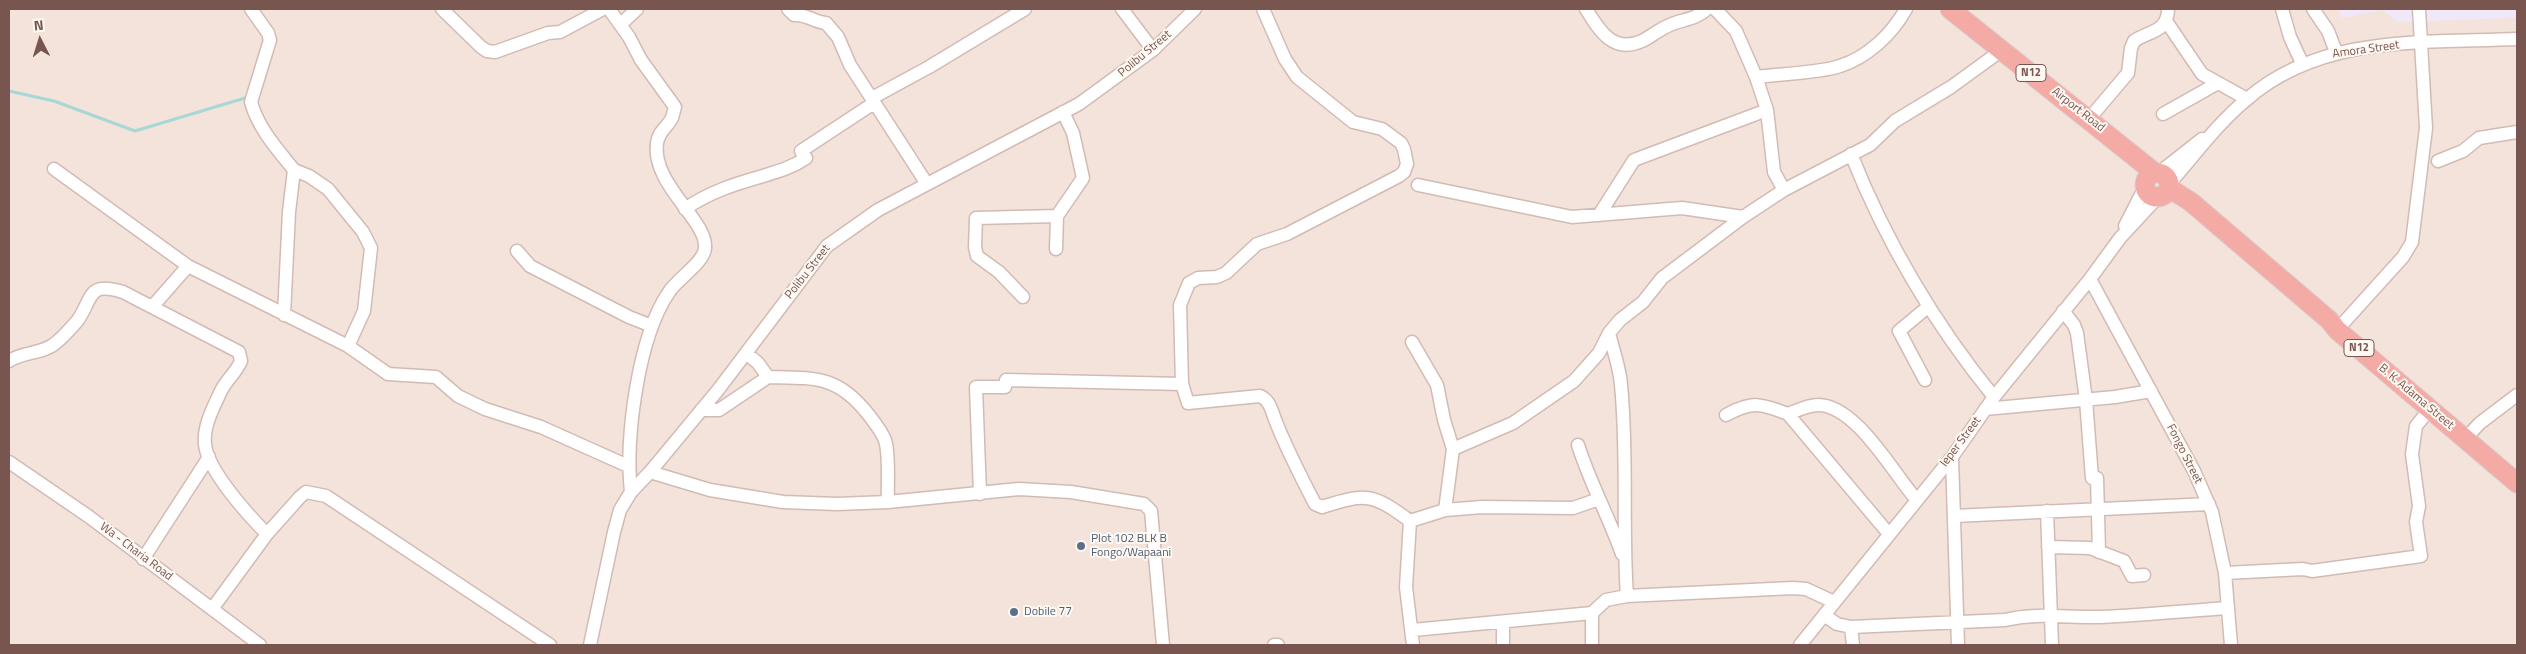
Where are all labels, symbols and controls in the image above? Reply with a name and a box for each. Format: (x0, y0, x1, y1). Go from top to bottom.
text: N (33, 14, 44, 35)
north arrow (15, 15, 65, 65)
street label: Polibu Street (1115, 28, 1175, 80)
street label: Amora Street (2332, 38, 2400, 62)
road number: N12 (2016, 64, 2046, 82)
street label: Airport Road (2049, 85, 2107, 135)
street label: Polibu Street (782, 242, 834, 302)
road number: N12 (2344, 339, 2374, 356)
street label: B. K. Adama Street (2375, 361, 2457, 433)
street label: Ieper Street (1937, 414, 1985, 470)
street label: Fongo Street (2163, 422, 2205, 486)
street label: Wa - Charia Road (97, 520, 175, 584)
place label: Plot 102 BLK B Fongo/Wapaani (1091, 532, 1171, 560)
marker: Plot 102 BLK B Fongo/Wapaani (1075, 540, 1087, 552)
place label: Dobile 77 (1024, 605, 1072, 619)
marker: Dobile 77 (1008, 606, 1020, 618)

